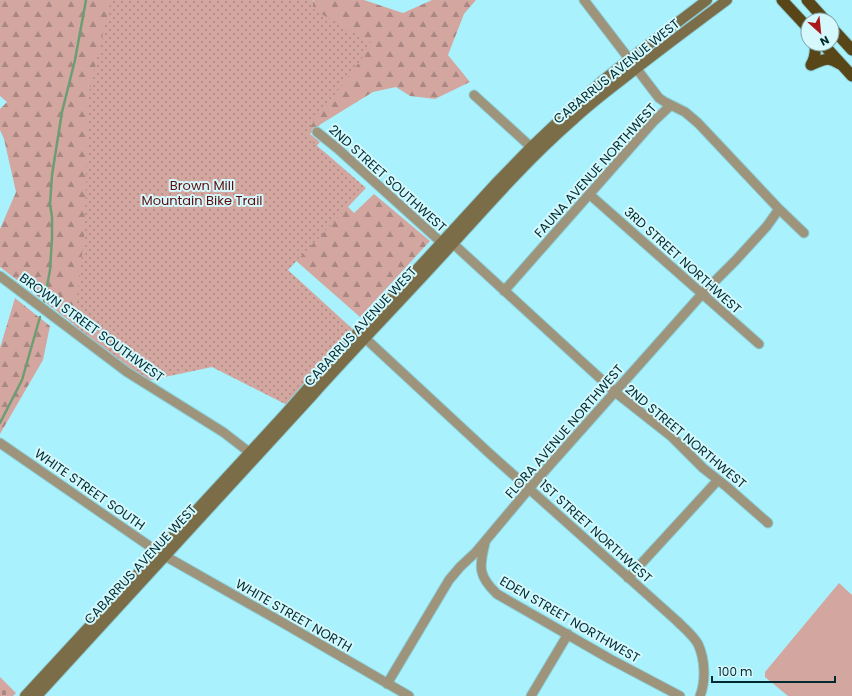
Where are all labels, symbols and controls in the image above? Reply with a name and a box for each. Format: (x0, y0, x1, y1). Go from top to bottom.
north arrow (800, 12, 840, 52)
street label: CABARRUS AVENUE WEST (549, 14, 683, 128)
text: N (817, 32, 832, 50)
street label: FAUNA AVENUE NORTHWEST (530, 99, 661, 242)
street label: 2ND STREET SOUTHWEST (325, 120, 451, 236)
park label: Brown Mill Mountain Bike Trail (141, 176, 263, 210)
street label: 3RD STREET NORTHWEST (620, 202, 745, 318)
street label: CABARRUS AVENUE WEST (300, 262, 421, 390)
street label: BROWN STREET SOUTHWEST (16, 268, 168, 386)
street label: FLORA AVENUE NORTHWEST (501, 360, 628, 503)
street label: 2ND STREET NORTHWEST (621, 380, 750, 493)
street label: WHITE STREET SOUTH (31, 444, 149, 535)
street label: 1ST STREET NORTHWEST (535, 475, 656, 587)
street label: CABARRUS AVENUE WEST (80, 500, 201, 628)
street label: EDEN STREET NORTHWEST (496, 571, 643, 667)
street label: WHITE STREET NORTH (232, 574, 356, 657)
scale bar (712, 658, 835, 684)
text: 100 m (718, 663, 752, 680)

